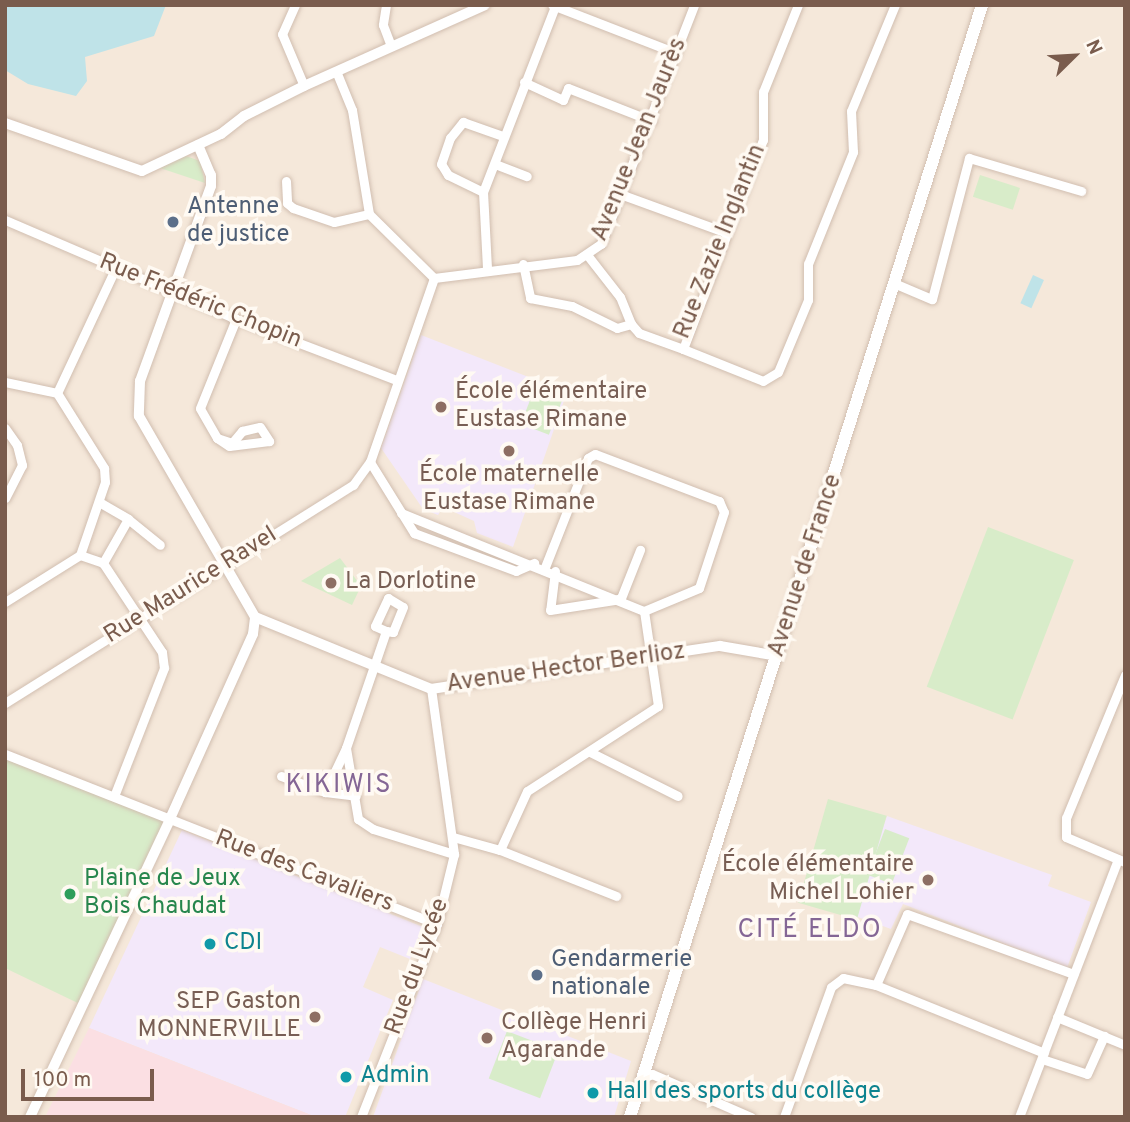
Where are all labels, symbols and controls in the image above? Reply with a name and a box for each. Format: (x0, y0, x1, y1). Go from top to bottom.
north arrow (1039, 21, 1109, 91)
street label: Avenue Jean Jaurès (586, 34, 694, 246)
text: N (1079, 36, 1107, 59)
street label: Rue Zazie Inglantin (669, 141, 773, 343)
place label: Antenne de justice (187, 194, 289, 250)
marker: Antenne de justice (165, 214, 181, 230)
street label: Rue Frédéric Chopin (94, 248, 306, 356)
place label: École élémentaire Eustase Rimane (455, 379, 647, 435)
marker: École élémentaire Eustase Rimane (433, 399, 449, 415)
marker: École maternelle Eustase Rimane (501, 443, 517, 459)
place label: École maternelle Eustase Rimane (419, 462, 599, 518)
street label: Avenue de France (763, 471, 849, 661)
street label: Rue Maurice Ravel (99, 521, 283, 651)
place label: La Dorlotine (345, 569, 476, 597)
marker: La Dorlotine (323, 575, 339, 591)
street label: Avenue Hector Berlioz (445, 638, 687, 700)
district label: KIKIWIS (286, 770, 392, 802)
street label: Rue des Cavaliers (211, 825, 397, 919)
place label: École élémentaire Michel Lohier (722, 852, 914, 908)
place label: Plaine de Jeux Bois Chaudat (84, 866, 241, 922)
marker: École élémentaire Michel Lohier (920, 872, 936, 888)
marker: Plaine de Jeux Bois Chaudat (62, 886, 78, 902)
street label: Rue du Lycée (380, 895, 456, 1039)
district label: CITÉ ELDO (739, 915, 881, 947)
place label: CDI (224, 930, 262, 958)
marker: CDI (202, 936, 218, 952)
place label: Gendarmerie nationale (551, 947, 692, 1003)
marker: Gendarmerie nationale (529, 967, 545, 983)
place label: SEP Gaston MONNERVILLE (138, 989, 301, 1045)
marker: SEP Gaston MONNERVILLE (307, 1009, 323, 1025)
place label: Collège Henri Agarande (501, 1010, 647, 1066)
marker: Collège Henri Agarande (479, 1030, 495, 1046)
scale bar (24, 1056, 158, 1100)
place label: Admin (360, 1063, 429, 1091)
text: 100 m (34, 1067, 91, 1094)
marker: Admin (338, 1069, 354, 1085)
place label: Hall des sports du collège (607, 1079, 881, 1107)
marker: Hall des sports du collège (585, 1085, 601, 1101)

